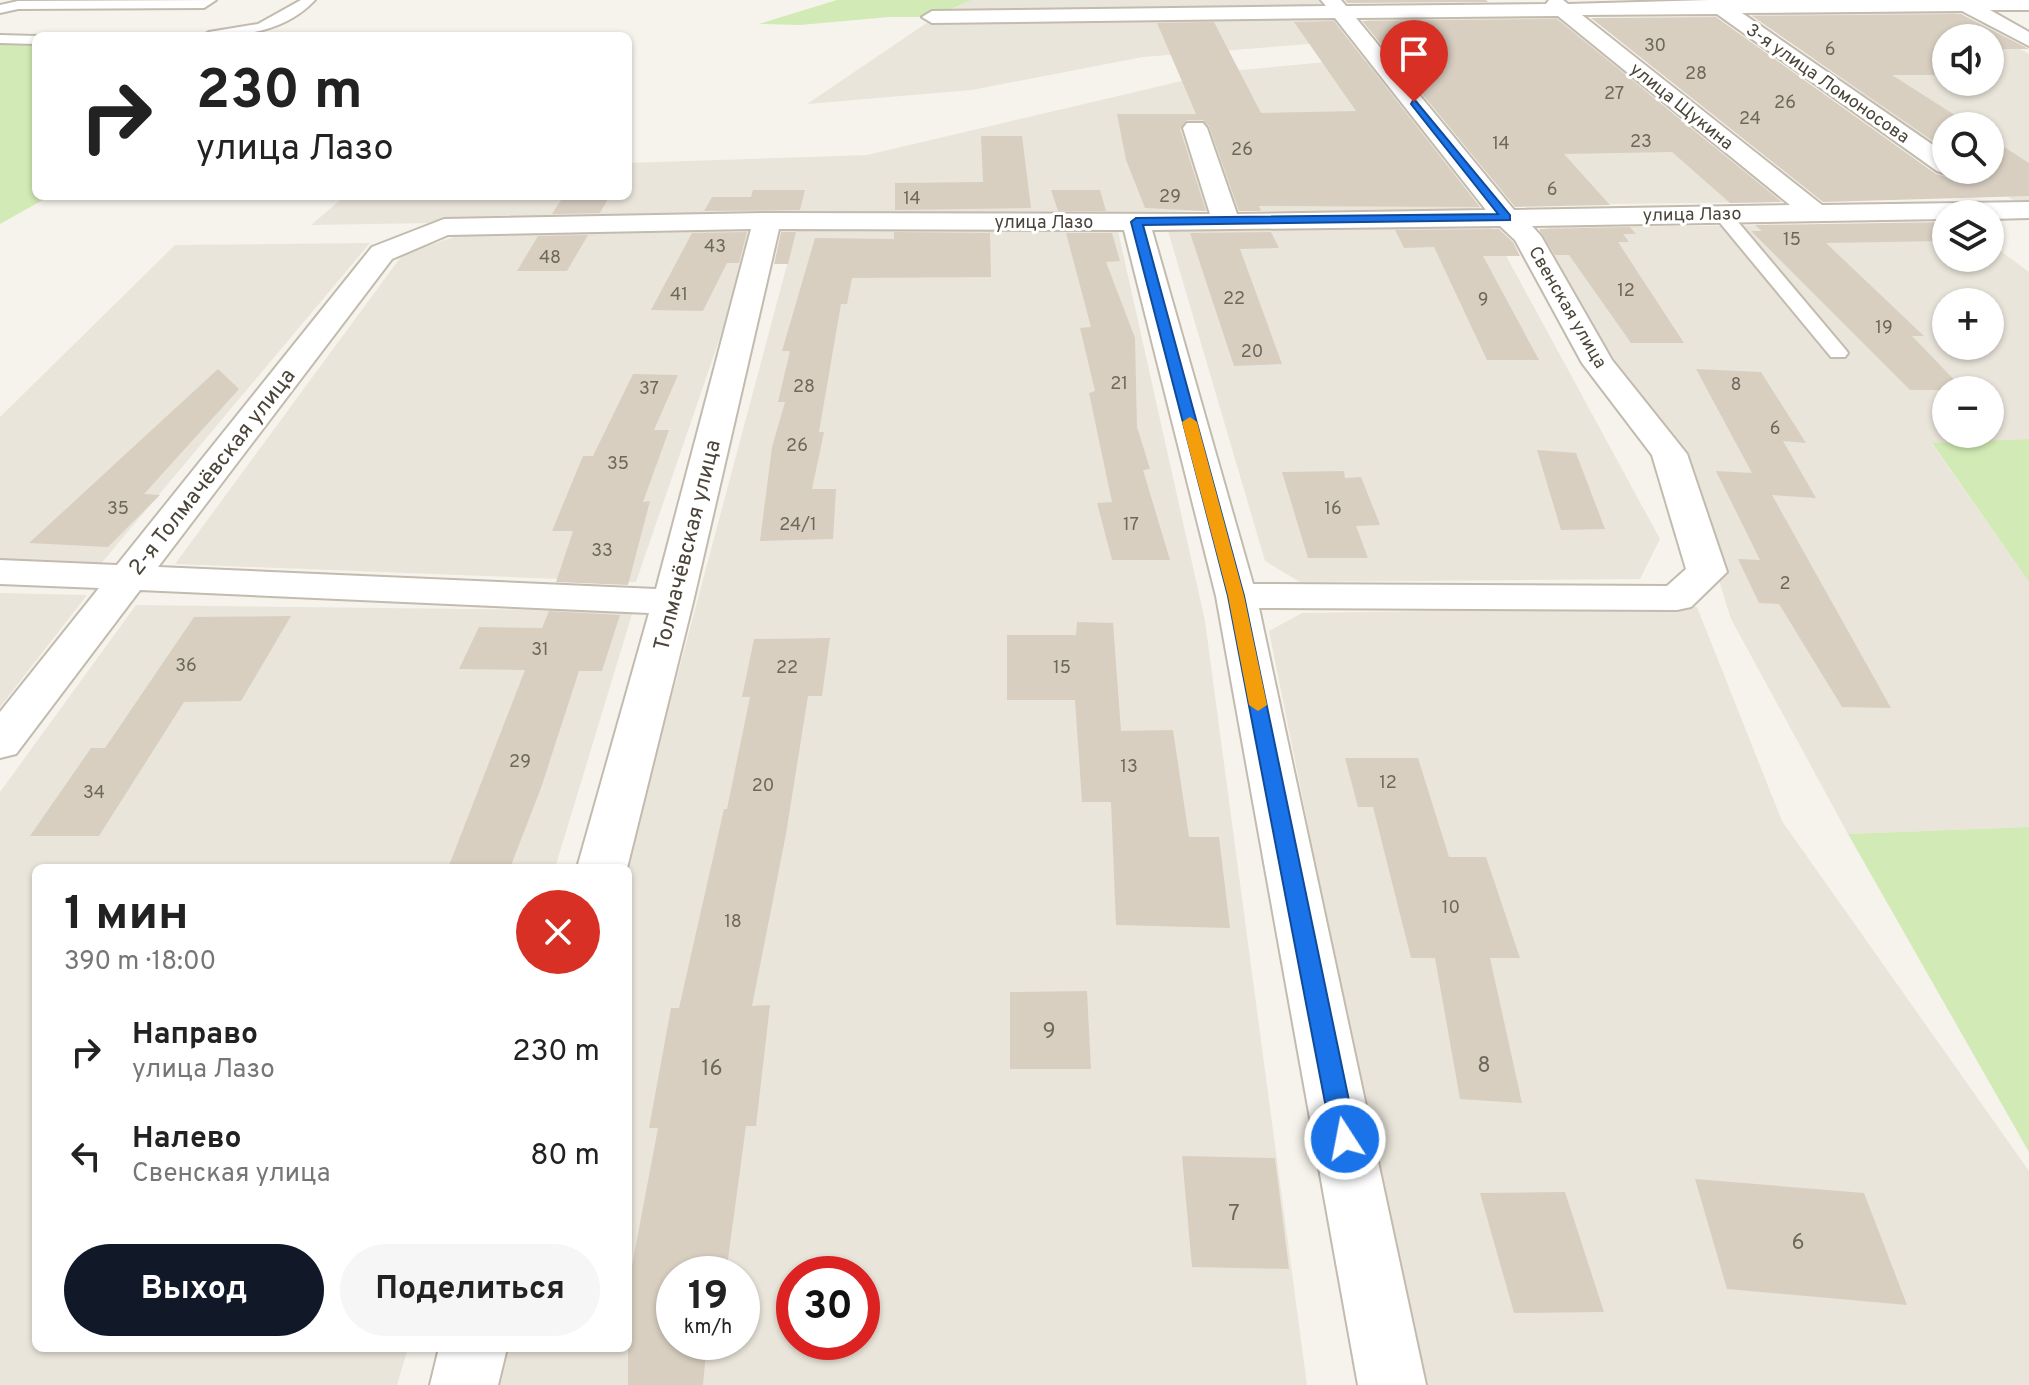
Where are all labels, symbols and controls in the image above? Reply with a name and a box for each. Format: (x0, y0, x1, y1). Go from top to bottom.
street label: 3-я улица Ломоносова (1741, 19, 1913, 149)
pin (1380, 20, 1448, 102)
map controls (1932, 24, 2004, 448)
button: sound (1932, 24, 2004, 96)
icon: arrive (1392, 32, 1436, 76)
house number: 30 (1644, 35, 1666, 58)
house number: 6 (1825, 39, 1835, 62)
text: 230 m (196, 58, 363, 128)
street label: улица Щукина (1625, 58, 1737, 156)
house number: 28 (1685, 63, 1707, 86)
icon: right (64, 64, 168, 168)
house number: 27 (1604, 83, 1624, 106)
house number: 26 (1774, 92, 1796, 115)
house number: 24 (1739, 108, 1761, 131)
button: search (1932, 112, 2004, 184)
text: улица Лазо (196, 127, 394, 173)
house number: 23 (1630, 131, 1652, 154)
house number: 14 (1492, 133, 1510, 156)
house number: 26 (1231, 139, 1253, 162)
house number: 6 (1547, 179, 1557, 202)
house number: 29 (1159, 186, 1181, 209)
house number: 14 (903, 188, 921, 211)
button: layers (1932, 200, 2004, 272)
street label: улица Лазо (1642, 203, 1742, 228)
street label: улица Лазо (995, 212, 1093, 235)
house number: 15 (1783, 229, 1801, 252)
house number: 43 (704, 236, 726, 259)
street label: Свенская улица (1522, 243, 1611, 373)
house number: 48 (539, 247, 561, 270)
house number: 12 (1617, 280, 1635, 303)
house number: 41 (670, 284, 688, 307)
house number: 22 (1223, 288, 1245, 311)
button: + (1932, 288, 2004, 360)
house number: 9 (1478, 289, 1488, 312)
house number: 19 (1875, 317, 1893, 340)
house number: 20 (1241, 341, 1263, 364)
street label: 2-я Толмачёвская улица (124, 364, 302, 581)
house number: 21 (1110, 373, 1128, 396)
house number: 8 (1731, 374, 1742, 397)
house number: 28 (793, 376, 815, 399)
button: − (1932, 376, 2004, 448)
house number: 37 (639, 378, 659, 401)
house number: 6 (1770, 418, 1780, 441)
house number: 26 (786, 435, 808, 458)
street label: Толмачёвская улица (649, 437, 728, 654)
house number: 35 (607, 453, 629, 476)
house number: 35 (107, 498, 129, 521)
house number: 16 (1324, 498, 1342, 521)
house number: 24/1 (779, 514, 817, 537)
house number: 17 (1123, 514, 1139, 537)
house number: 33 (591, 540, 613, 563)
house number: 2 (1779, 573, 1791, 596)
house number: 31 (531, 639, 549, 662)
house number: 36 (175, 655, 197, 678)
house number: 22 (776, 657, 798, 680)
house number: 15 (1053, 657, 1071, 680)
house number: 29 (509, 751, 531, 774)
house number: 13 (1120, 756, 1138, 779)
house number: 12 (1379, 772, 1397, 795)
house number: 20 (752, 775, 774, 798)
house number: 34 (83, 782, 105, 805)
text: 1 мин (64, 886, 189, 946)
button: close (516, 890, 600, 974)
house number: 10 (1442, 897, 1460, 920)
house number: 18 (724, 911, 742, 934)
text: 390 m · 18:00 (64, 946, 216, 979)
text: Направо (132, 1017, 258, 1054)
house number: 9 (1042, 1019, 1056, 1046)
icon: right (64, 1030, 108, 1074)
text: 230 m (512, 1034, 600, 1071)
house number: 8 (1477, 1053, 1491, 1080)
text: улица Лазо (132, 1054, 275, 1087)
house number: 16 (701, 1056, 723, 1083)
position arrow (1303, 1097, 1387, 1181)
text: Налево (132, 1121, 241, 1158)
icon: left (64, 1134, 108, 1178)
text: 80 m (530, 1138, 600, 1175)
text: Свенская улица (132, 1158, 330, 1191)
house number: 7 (1228, 1201, 1240, 1228)
house number: 6 (1791, 1230, 1805, 1257)
button: Выход (64, 1244, 324, 1336)
button: Поделиться (340, 1244, 600, 1336)
speed limit sign: 30 (776, 1256, 880, 1360)
text: 19 (688, 1273, 728, 1323)
text: km/h (684, 1315, 732, 1341)

